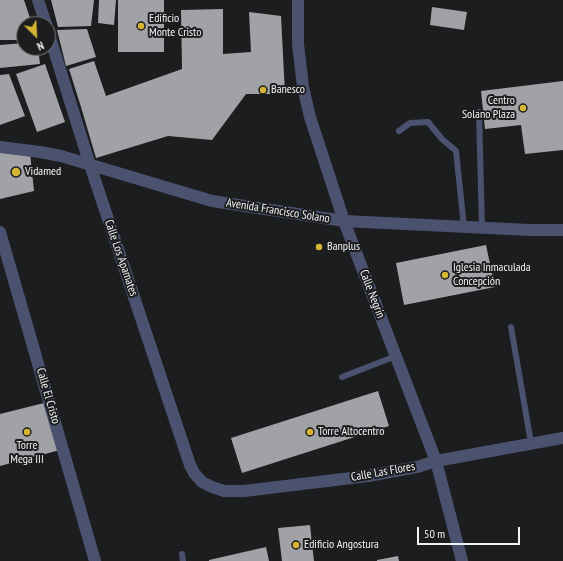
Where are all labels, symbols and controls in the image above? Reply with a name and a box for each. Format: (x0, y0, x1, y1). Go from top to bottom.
place label: Edificio Monte Cristo (149, 12, 201, 40)
north arrow (16, 16, 56, 56)
marker: Edificio Monte Cristo (136, 21, 146, 31)
text: N (35, 38, 46, 54)
place label: Banesco (271, 83, 305, 97)
marker: Banesco (258, 85, 268, 95)
place label: Centro Solano Plaza (462, 94, 515, 122)
marker: Centro Solano Plaza (518, 103, 528, 113)
place label: Vidamed (25, 165, 61, 179)
marker: Vidamed (10, 166, 22, 178)
street label: Avenida Francisco Solano (225, 196, 331, 226)
street label: Calle Los Apamates (101, 218, 141, 298)
place label: Banplus (327, 240, 360, 254)
marker: Banplus (314, 242, 324, 252)
place label: Iglesia Inmaculada Concepción (453, 261, 530, 289)
street label: Calle Negrín (356, 268, 388, 320)
marker: Iglesia Inmaculada Concepción (440, 270, 450, 280)
street label: Calle El Cristo (33, 366, 63, 426)
place label: Torre Altocentro (318, 425, 384, 439)
marker: Torre Mega III (22, 427, 32, 437)
marker: Torre Altocentro (305, 427, 315, 437)
place label: Torre Mega III (10, 439, 44, 467)
street label: Calle Las Flores (350, 459, 416, 485)
scale bar (419, 519, 522, 545)
text: 50 m (424, 526, 445, 541)
place label: Edificio Angostura (304, 538, 379, 552)
marker: Edificio Angostura (291, 540, 301, 550)

